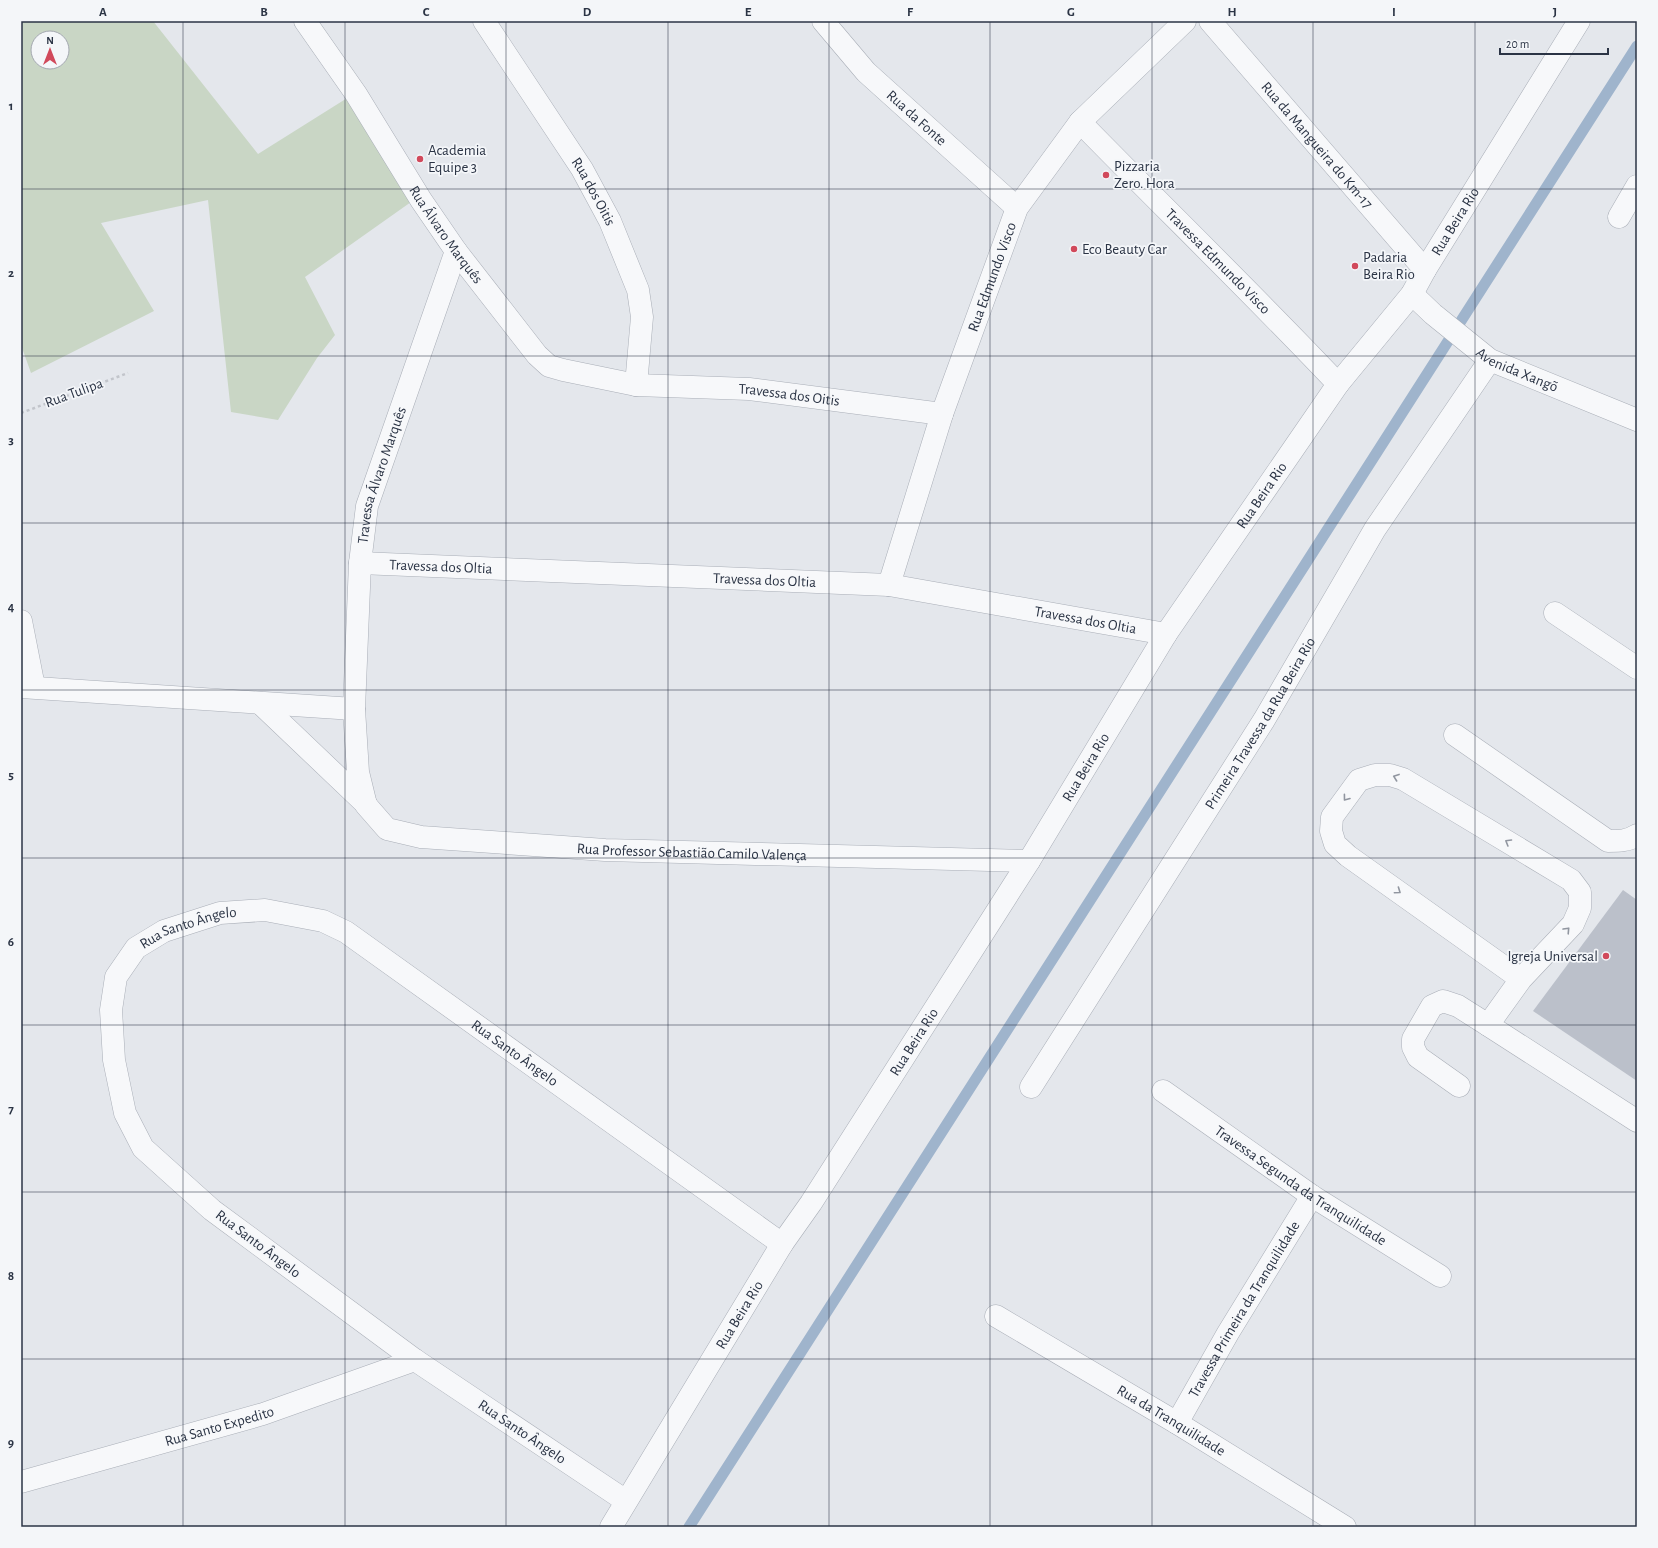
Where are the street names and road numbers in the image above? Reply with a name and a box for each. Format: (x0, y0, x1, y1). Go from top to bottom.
street label: Rua da Mangueira do Km-17 (1259, 79, 1376, 211)
street label: Rua da Fonte (884, 87, 950, 148)
street label: Rua dos Oitis (569, 155, 619, 228)
street label: Rua Álvaro Marquês (407, 183, 486, 286)
street label: Rua Beira Rio (1428, 185, 1482, 258)
street label: Travessa Edmundo Visco (1163, 206, 1273, 317)
street label: Rua Edmundo Visco (965, 220, 1019, 334)
street label: Avenida Xangõ (1473, 345, 1560, 394)
street label: Rua Tulipa (43, 376, 105, 410)
street label: Travessa dos Oitis (738, 381, 841, 408)
street label: Travessa Álvaro Marquês (355, 405, 409, 544)
street label: Rua Beira Rio (1233, 459, 1289, 531)
street label: Travessa dos Oltia (389, 557, 493, 576)
street label: Travessa dos Oltia (713, 570, 817, 589)
street label: Travessa dos Oltia (1033, 603, 1138, 636)
street label: Primeira Travessa da Rua Beira Rio (1202, 634, 1318, 812)
street label: Rua Beira Rio (1059, 730, 1112, 804)
street label: Rua Professor Sebastião Camilo Valença (576, 841, 807, 863)
street label: Rua Santo Ângelo (137, 904, 237, 951)
street label: Rua Beira Rio (887, 1005, 941, 1078)
street label: Rua Santo Ângelo (469, 1017, 561, 1089)
street label: Travessa Segunda da Tranquilidade (1212, 1123, 1389, 1248)
street label: Rua Santo Ângelo (213, 1206, 304, 1281)
street label: Travessa Primeira da Tranquilidade (1186, 1218, 1302, 1400)
street label: Rua Beira Rio (713, 1278, 766, 1352)
street label: Rua da Tranquilidade (1115, 1382, 1228, 1459)
street label: Rua Santo Ângelo (475, 1396, 569, 1467)
street label: Rua Santo Expedito (163, 1403, 276, 1449)

